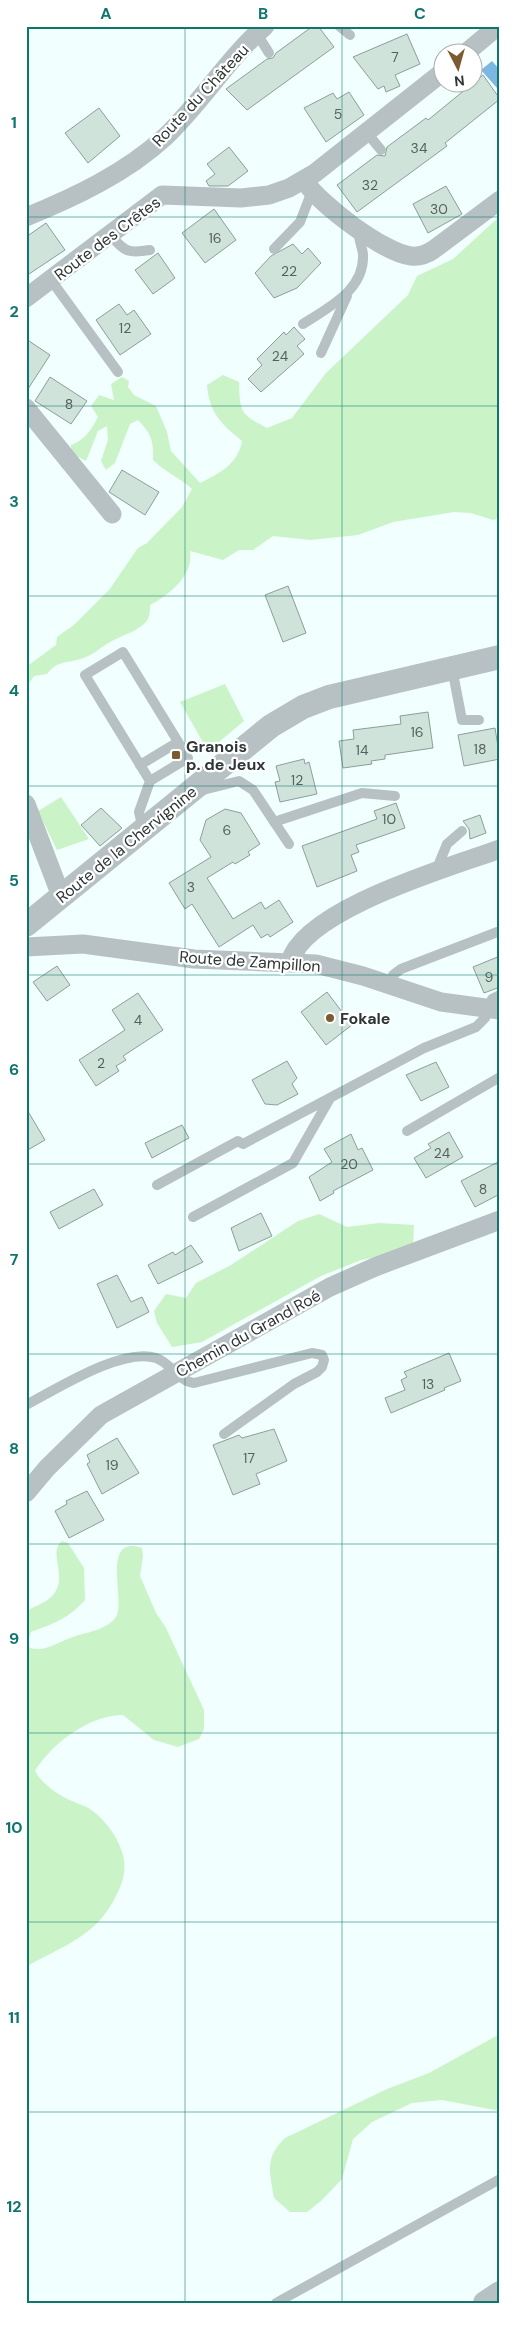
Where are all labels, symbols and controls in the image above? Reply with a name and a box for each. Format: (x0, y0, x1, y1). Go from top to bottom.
text: A (100, 3, 112, 24)
text: B (258, 3, 268, 24)
text: C (414, 3, 426, 24)
street label: Route du Château (147, 40, 253, 151)
north arrow (434, 42, 484, 92)
house number: 7 (391, 48, 399, 66)
text: N (453, 71, 465, 90)
house number: 5 (334, 105, 342, 123)
text: 1 (11, 112, 17, 133)
house number: 34 (411, 139, 428, 157)
house number: 32 (362, 176, 378, 194)
street label: Route des Crêtes (50, 192, 165, 285)
house number: 30 (430, 200, 448, 218)
house number: 16 (208, 229, 222, 247)
house number: 22 (281, 262, 297, 280)
text: 2 (9, 301, 19, 322)
house number: 12 (119, 319, 131, 337)
house number: 24 (272, 347, 289, 365)
house number: 8 (65, 395, 73, 413)
text: 3 (9, 491, 19, 512)
text: 4 (9, 680, 19, 701)
house number: 16 (410, 723, 424, 741)
place label: Granois p. de Jeux (186, 736, 265, 775)
house number: 18 (474, 740, 486, 758)
house number: 14 (356, 741, 369, 759)
marker: Granois p. de Jeux (170, 749, 182, 761)
house number: 12 (291, 771, 303, 789)
street label: Route de la Chervignine (52, 781, 201, 908)
house number: 10 (382, 810, 396, 828)
house number: 6 (223, 821, 231, 839)
text: 5 (9, 870, 19, 891)
house number: 3 (187, 878, 195, 896)
street label: Route de Zampillon (179, 946, 321, 977)
house number: 9 (485, 968, 494, 986)
place label: Fokale (340, 1008, 390, 1029)
house number: 4 (134, 1011, 143, 1029)
marker: Fokale (324, 1012, 336, 1024)
house number: 2 (97, 1054, 105, 1072)
text: 6 (9, 1059, 19, 1080)
house number: 24 (434, 1144, 451, 1162)
house number: 20 (340, 1155, 358, 1173)
house number: 8 (479, 1180, 487, 1198)
text: 7 (10, 1249, 19, 1270)
street label: Chemin du Grand Roé (172, 1285, 324, 1382)
house number: 13 (422, 1375, 434, 1393)
text: 8 (9, 1438, 19, 1459)
house number: 17 (243, 1449, 255, 1467)
house number: 19 (105, 1456, 119, 1474)
text: 9 (9, 1628, 19, 1649)
text: 10 (5, 1817, 23, 1838)
text: 11 (8, 2007, 20, 2028)
text: 12 (6, 2196, 22, 2217)

